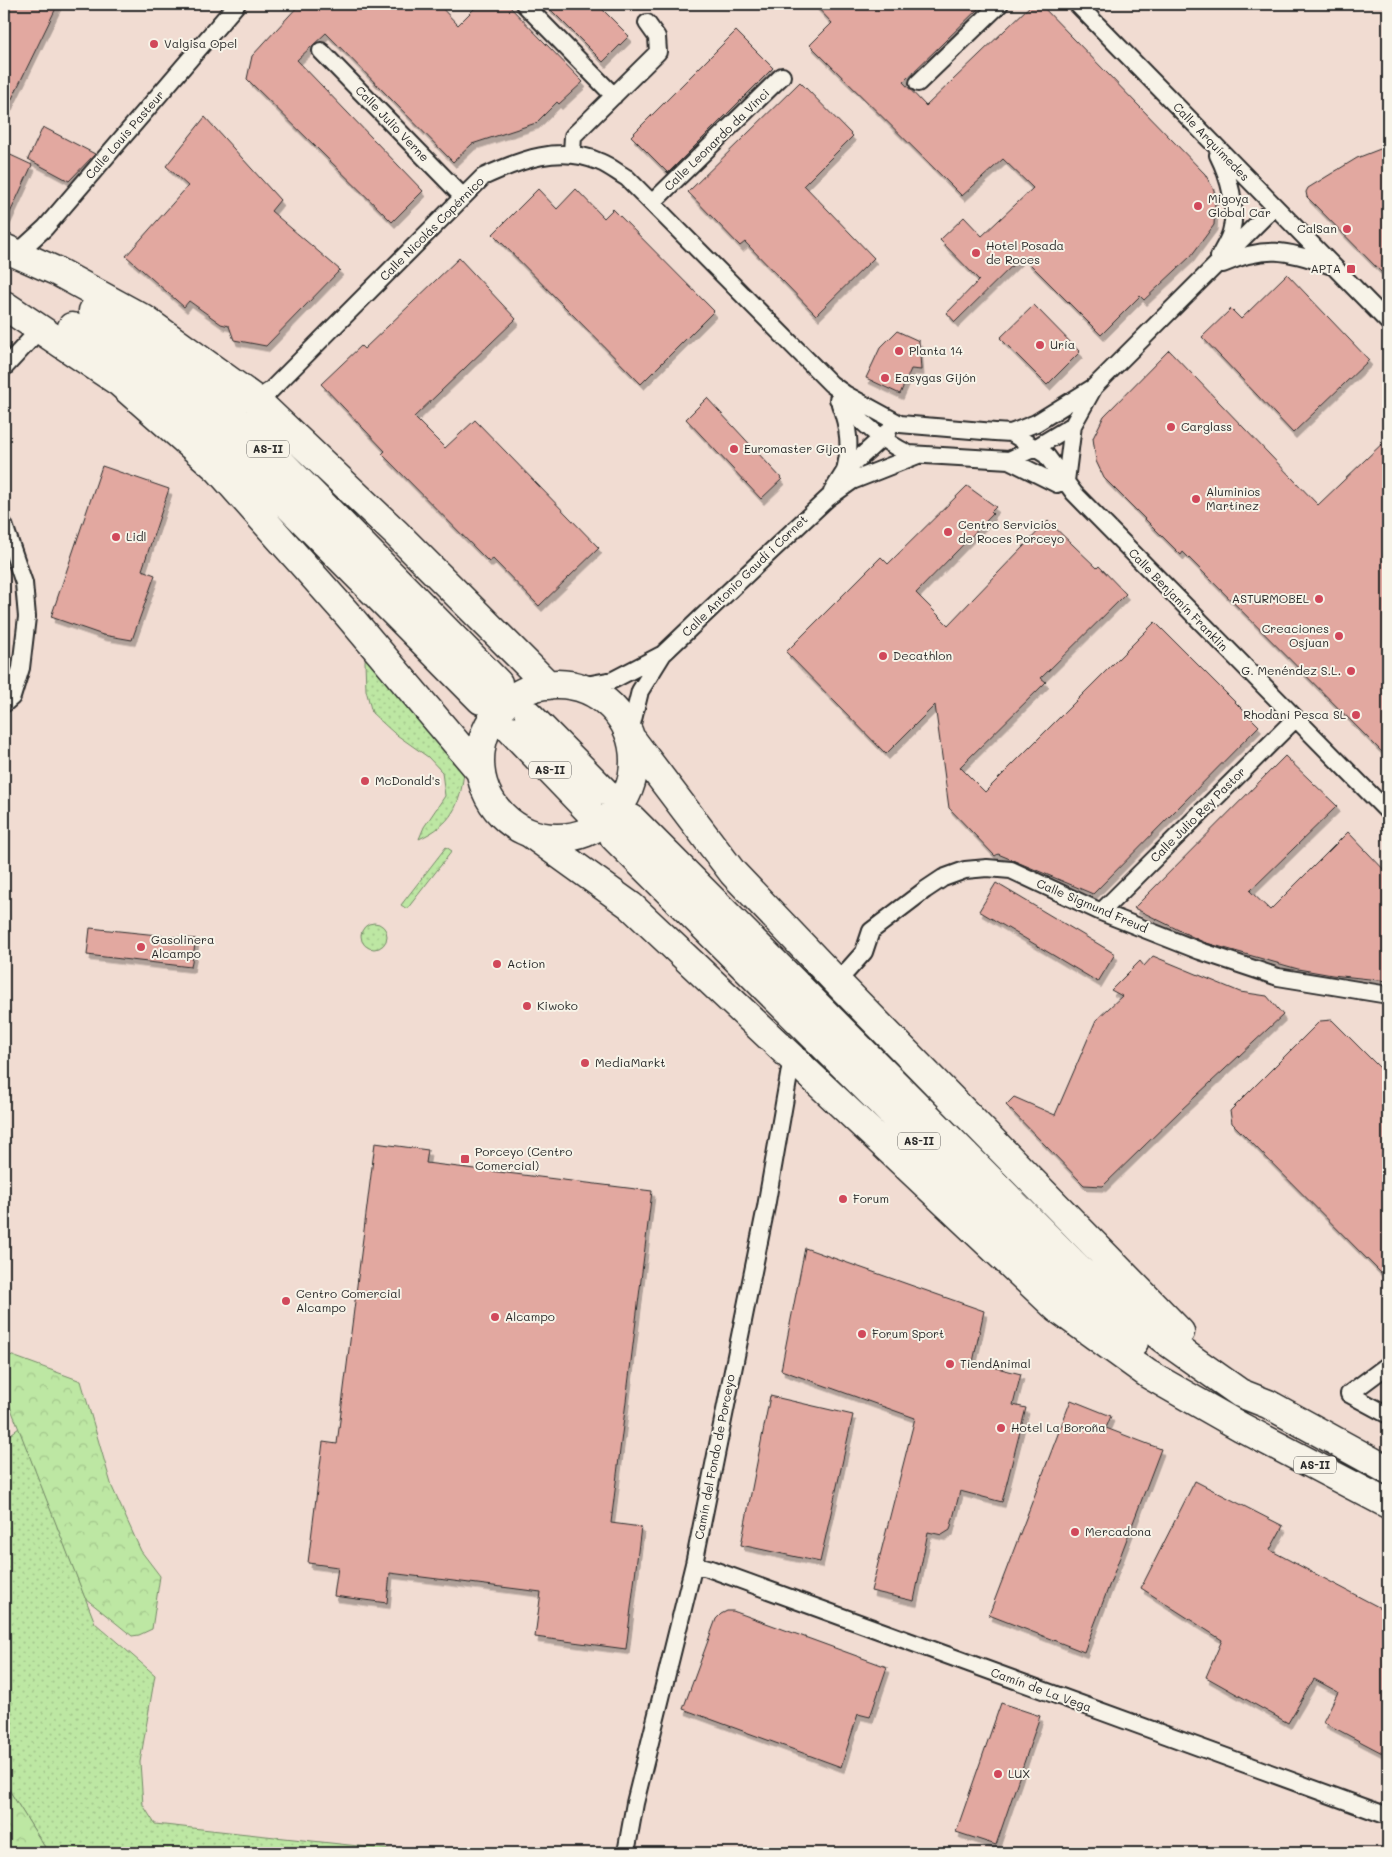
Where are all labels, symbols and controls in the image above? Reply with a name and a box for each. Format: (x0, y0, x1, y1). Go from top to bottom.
place label: Valgisa Opel (164, 35, 237, 51)
marker: Valgisa Opel (148, 38, 160, 50)
street label: Calle Julio Verne (352, 82, 433, 165)
street label: Calle Leonardo da Vinci (660, 85, 772, 194)
street label: Calle Louis Pasteur (81, 87, 167, 182)
street label: Calle Arquímedes (1170, 98, 1254, 184)
street label: Calle Nicolás Copérnico (376, 173, 487, 284)
place label: Migoya Global Car (1208, 190, 1271, 220)
marker: Migoya Global Car (1192, 200, 1204, 212)
place label: CalSan (1297, 220, 1337, 236)
marker: CalSan (1341, 223, 1353, 235)
place label: Hotel Posada de Roces (986, 237, 1064, 267)
marker: Hotel Posada de Roces (970, 247, 982, 259)
place label: APTA (1310, 260, 1341, 276)
marker: APTA (1345, 263, 1357, 275)
place label: Uría (1050, 336, 1075, 352)
marker: Uría (1034, 339, 1046, 351)
place label: Planta 14 (909, 342, 962, 358)
marker: Planta 14 (893, 345, 905, 357)
place label: Easygas Gijón (895, 369, 976, 385)
marker: Easygas Gijón (879, 372, 891, 384)
place label: Carglass (1181, 418, 1232, 434)
marker: Carglass (1165, 421, 1177, 433)
road number: AS-II (247, 440, 289, 458)
place label: Euromaster Gijon (744, 440, 846, 456)
marker: Euromaster Gijon (728, 443, 740, 455)
place label: Aluminios Martínez (1206, 483, 1261, 513)
marker: Aluminios Martínez (1190, 493, 1202, 505)
street label: Calle Antonio Gaudí i Cornet (678, 511, 811, 640)
place label: Centro Servicios de Roces Porceyo (958, 516, 1064, 546)
marker: Centro Servicios de Roces Porceyo (942, 526, 954, 538)
place label: Lidl (126, 528, 147, 544)
marker: Lidl (110, 531, 122, 543)
street label: Calle Benjamín Franklin (1125, 545, 1232, 654)
place label: ASTURMOBEL (1232, 590, 1310, 606)
marker: ASTURMOBEL (1313, 593, 1325, 605)
place label: Creaciones Osjuan (1262, 620, 1329, 650)
marker: Creaciones Osjuan (1333, 630, 1345, 642)
place label: Decathlon (893, 647, 952, 663)
marker: Decathlon (877, 650, 889, 662)
place label: G. Menéndez S.L. (1241, 662, 1341, 678)
marker: G. Menéndez S.L. (1345, 665, 1357, 677)
place label: Rhodani Pesca SL (1243, 706, 1347, 722)
marker: Rhodani Pesca SL (1350, 709, 1362, 721)
road number: AS-II (529, 762, 571, 778)
street label: Calle Julio Rey Pastor (1146, 763, 1248, 865)
place label: McDonald's (375, 772, 440, 788)
marker: McDonald's (359, 775, 371, 787)
street label: Calle Sigmund Freud (1034, 874, 1151, 936)
place label: Gasolinera Alcampo (151, 931, 215, 961)
marker: Gasolinera Alcampo (135, 941, 147, 953)
place label: Action (507, 955, 545, 971)
marker: Action (491, 958, 503, 970)
place label: Kiwoko (537, 997, 578, 1013)
marker: Kiwoko (521, 1000, 533, 1012)
place label: MediaMarkt (595, 1054, 665, 1070)
marker: MediaMarkt (579, 1057, 591, 1069)
road number: AS-II (898, 1132, 940, 1150)
place label: Porceyo (Centro Comercial) (475, 1143, 572, 1173)
marker: Porceyo (Centro Comercial) (459, 1153, 471, 1165)
place label: Forum (853, 1190, 889, 1206)
marker: Forum (837, 1193, 849, 1205)
place label: Centro Comercial Alcampo (296, 1285, 401, 1315)
marker: Centro Comercial Alcampo (280, 1295, 292, 1307)
place label: Alcampo (505, 1308, 555, 1324)
marker: Alcampo (489, 1311, 501, 1323)
place label: Forum Sport (872, 1325, 944, 1341)
marker: Forum Sport (856, 1328, 868, 1340)
place label: TiendAnimal (960, 1355, 1031, 1371)
marker: TiendAnimal (944, 1358, 956, 1370)
street label: Camín del Fondo de Porceyo (690, 1373, 738, 1541)
place label: Hotel La Boroña (1011, 1419, 1106, 1435)
marker: Hotel La Boroña (995, 1422, 1007, 1434)
road number: AS-II (1294, 1456, 1336, 1474)
place label: Mercadona (1085, 1523, 1151, 1539)
marker: Mercadona (1069, 1526, 1081, 1538)
street label: Camín de La Vega (989, 1663, 1094, 1715)
place label: LUX (1008, 1765, 1030, 1781)
marker: LUX (992, 1768, 1004, 1780)

